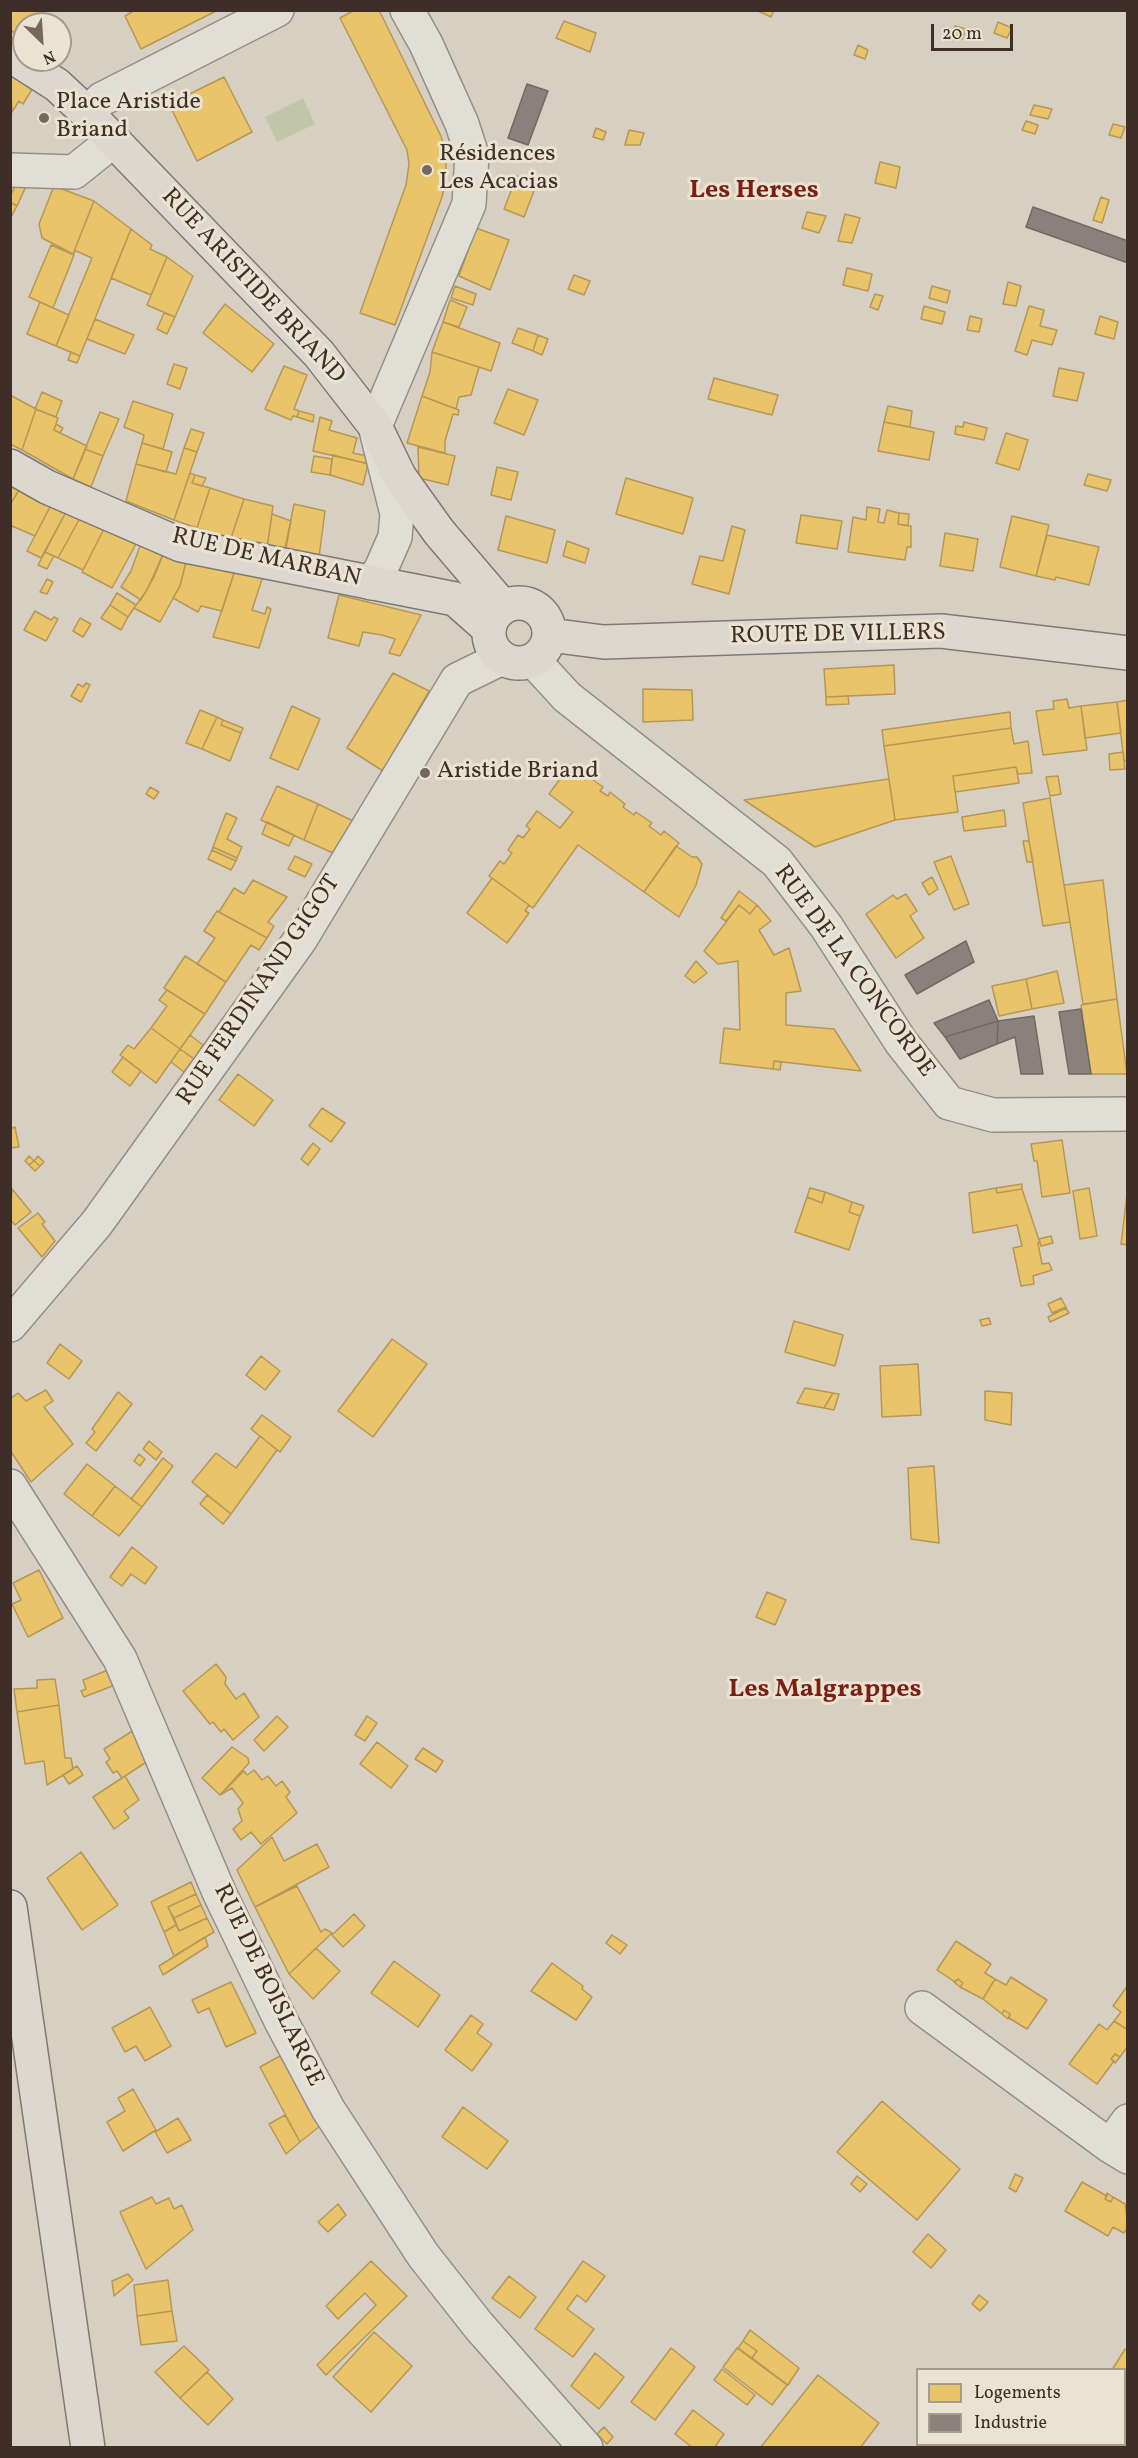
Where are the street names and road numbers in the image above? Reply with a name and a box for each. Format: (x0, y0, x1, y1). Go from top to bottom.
street label: RUE ARISTIDE BRIAND (154, 183, 350, 391)
street label: RUE DE MARBAN (169, 523, 363, 595)
street label: ROUTE DE VILLERS (730, 620, 946, 652)
street label: RUE DE LA CONCORDE (766, 860, 940, 1084)
street label: RUE FERDINAND GIGOT (172, 870, 348, 1112)
street label: RUE DE BOISLARGE (205, 1880, 329, 2092)

